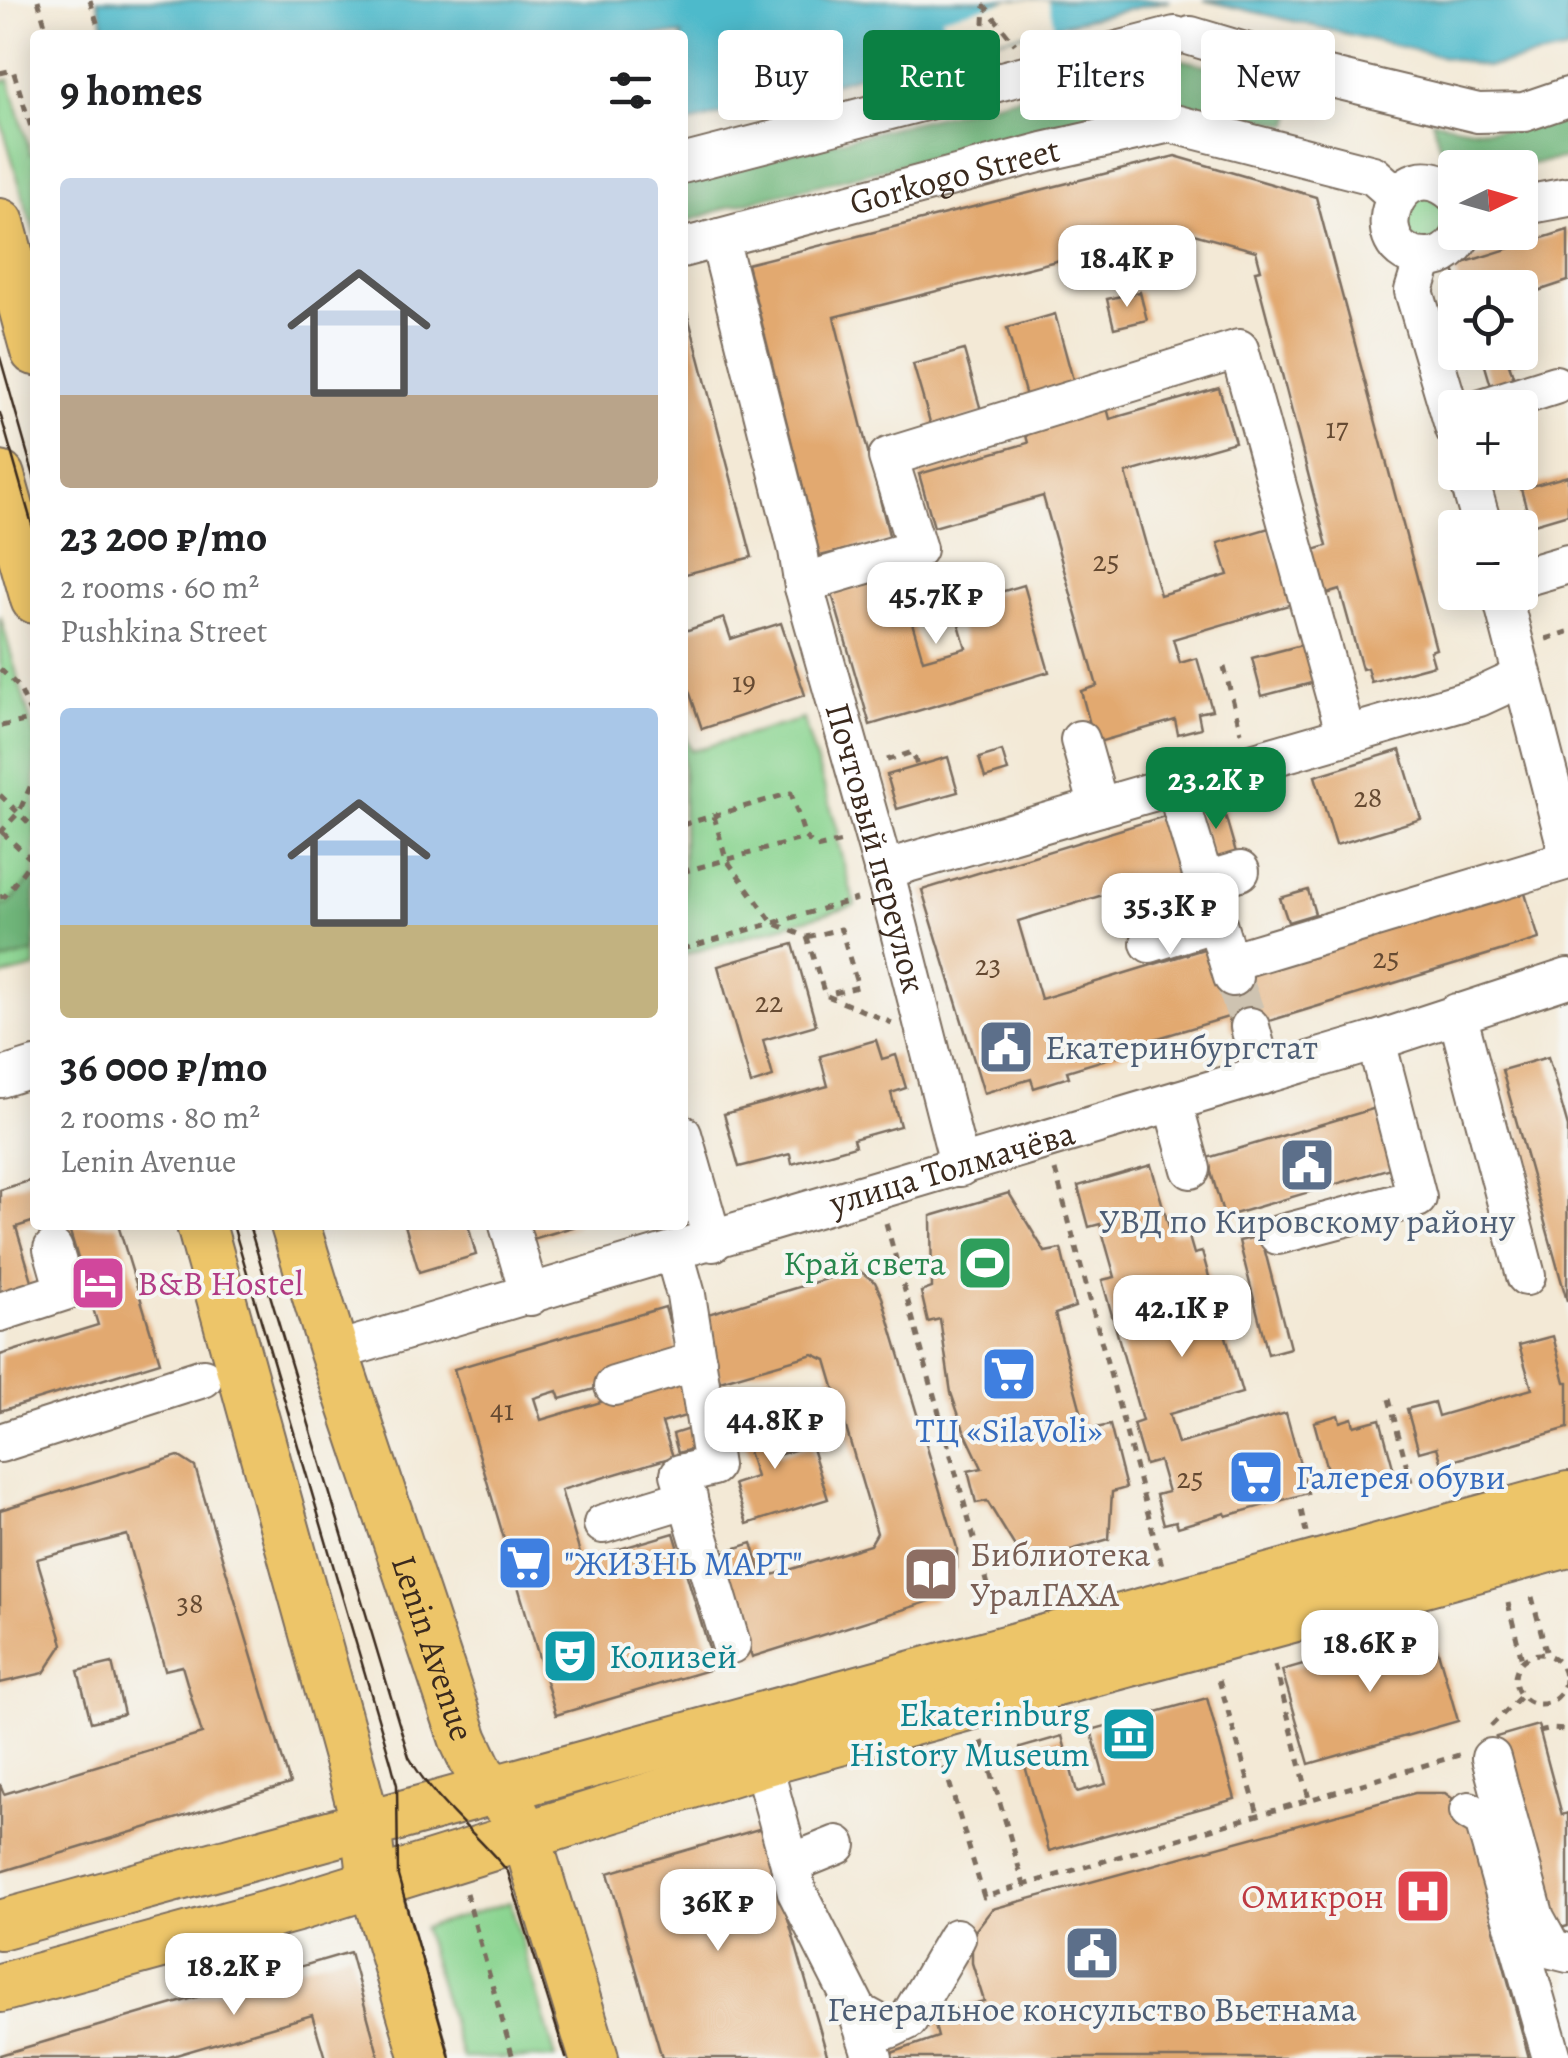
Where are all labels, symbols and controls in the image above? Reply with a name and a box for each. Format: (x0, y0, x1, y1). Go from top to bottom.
chip: Buy (718, 30, 843, 120)
chip: Rent (863, 30, 1000, 120)
chip: Filters (1020, 30, 1181, 120)
chip: New (1201, 30, 1335, 120)
text: 9 homes (60, 62, 203, 119)
icon: filters (603, 63, 658, 118)
street label: Gorkogo Street (844, 125, 1064, 226)
north arrow (1438, 150, 1538, 250)
map controls (1438, 150, 1538, 610)
pin: 18.4K ₽ (1035, 225, 1219, 310)
text: 18.4K ₽ (1080, 235, 1174, 279)
icon: home (269, 243, 449, 423)
button: locate (1438, 270, 1538, 370)
button: + (1438, 390, 1538, 490)
house number: 17 (1326, 408, 1349, 448)
text: 23 200 ₽/mo (60, 508, 268, 565)
button: − (1438, 510, 1538, 610)
house number: 25 (1092, 541, 1120, 581)
pin: 45.7K ₽ (844, 562, 1028, 647)
text: 2 rooms · 60 m² (60, 565, 259, 609)
text: 45.7K ₽ (889, 572, 983, 616)
text: Pushkina Street (60, 609, 267, 653)
house number: 19 (732, 662, 756, 702)
street label: Почтовый переулок (814, 697, 939, 998)
pin: 23.2K ₽ (1124, 747, 1308, 832)
text: 23.2K ₽ (1168, 757, 1264, 801)
icon: home (269, 773, 449, 953)
house number: 28 (1354, 777, 1382, 817)
pin: 35.3K ₽ (1078, 873, 1262, 958)
text: 35.3K ₽ (1124, 883, 1216, 927)
house number: 25 (1372, 938, 1400, 978)
house number: 23 (975, 945, 1001, 985)
house number: 22 (755, 982, 783, 1022)
public building icon: Екатеринбургстат (976, 1017, 1036, 1077)
place label: Екатеринбургстат (1045, 1023, 1318, 1071)
text: 36 000 ₽/mo (60, 1038, 268, 1095)
text: 2 rooms · 80 m² (60, 1095, 260, 1139)
street label: улица Толмачёва (823, 1108, 1080, 1227)
public building icon: УВД по Кировскому району (1277, 1135, 1337, 1195)
text: Lenin Avenue (60, 1139, 236, 1183)
place label: УВД по Кировскому району (1099, 1197, 1515, 1245)
sports icon: Край света (955, 1233, 1015, 1293)
place label: Край света (783, 1239, 946, 1287)
hotel icon: B&B Hostel (68, 1253, 128, 1313)
place label: B&B Hostel (137, 1259, 303, 1307)
pin: 42.1K ₽ (1090, 1275, 1274, 1360)
text: 42.1K ₽ (1135, 1285, 1229, 1329)
supermarket icon: ТЦ «SilaVoli» (979, 1344, 1039, 1404)
pin: 44.8K ₽ (683, 1387, 867, 1472)
house number: 41 (490, 1390, 514, 1430)
text: 44.8K ₽ (726, 1397, 824, 1441)
place label: ТЦ «SilaVoli» (916, 1406, 1103, 1454)
supermarket icon: Галерея обуви (1226, 1447, 1286, 1507)
place label: Галерея обуви (1295, 1453, 1506, 1501)
house number: 25 (1176, 1458, 1204, 1498)
place label: Библиотека УралГАХА (970, 1530, 1150, 1618)
supermarket icon: "ЖИЗНЬ МАРТ" (495, 1533, 555, 1593)
place label: "ЖИЗНЬ МАРТ" (564, 1539, 803, 1587)
library icon: Библиотека УралГАХА (901, 1544, 961, 1604)
street label: Lenin Avenue (380, 1549, 487, 1747)
house number: 38 (176, 1583, 204, 1623)
pin: 18.6K ₽ (1278, 1610, 1462, 1695)
text: 18.6K ₽ (1323, 1620, 1417, 1664)
theatre icon: Колизей (540, 1626, 600, 1686)
place label: Колизей (609, 1632, 737, 1680)
place label: Ekaterinburg History Museum (849, 1690, 1090, 1778)
museum icon: Ekaterinburg History Museum (1099, 1704, 1159, 1764)
hospital icon: Омикрон (1393, 1866, 1453, 1926)
pin: 36K ₽ (648, 1869, 788, 1954)
place label: Омикрон (1241, 1872, 1384, 1920)
text: 36K ₽ (682, 1879, 754, 1923)
public building icon: Генеральное консульство Вьетнама (1062, 1923, 1122, 1983)
pin: 18.2K ₽ (142, 1933, 326, 2018)
text: 18.2K ₽ (187, 1943, 281, 1987)
place label: Генеральное консульство Вьетнама (827, 1985, 1357, 2033)

